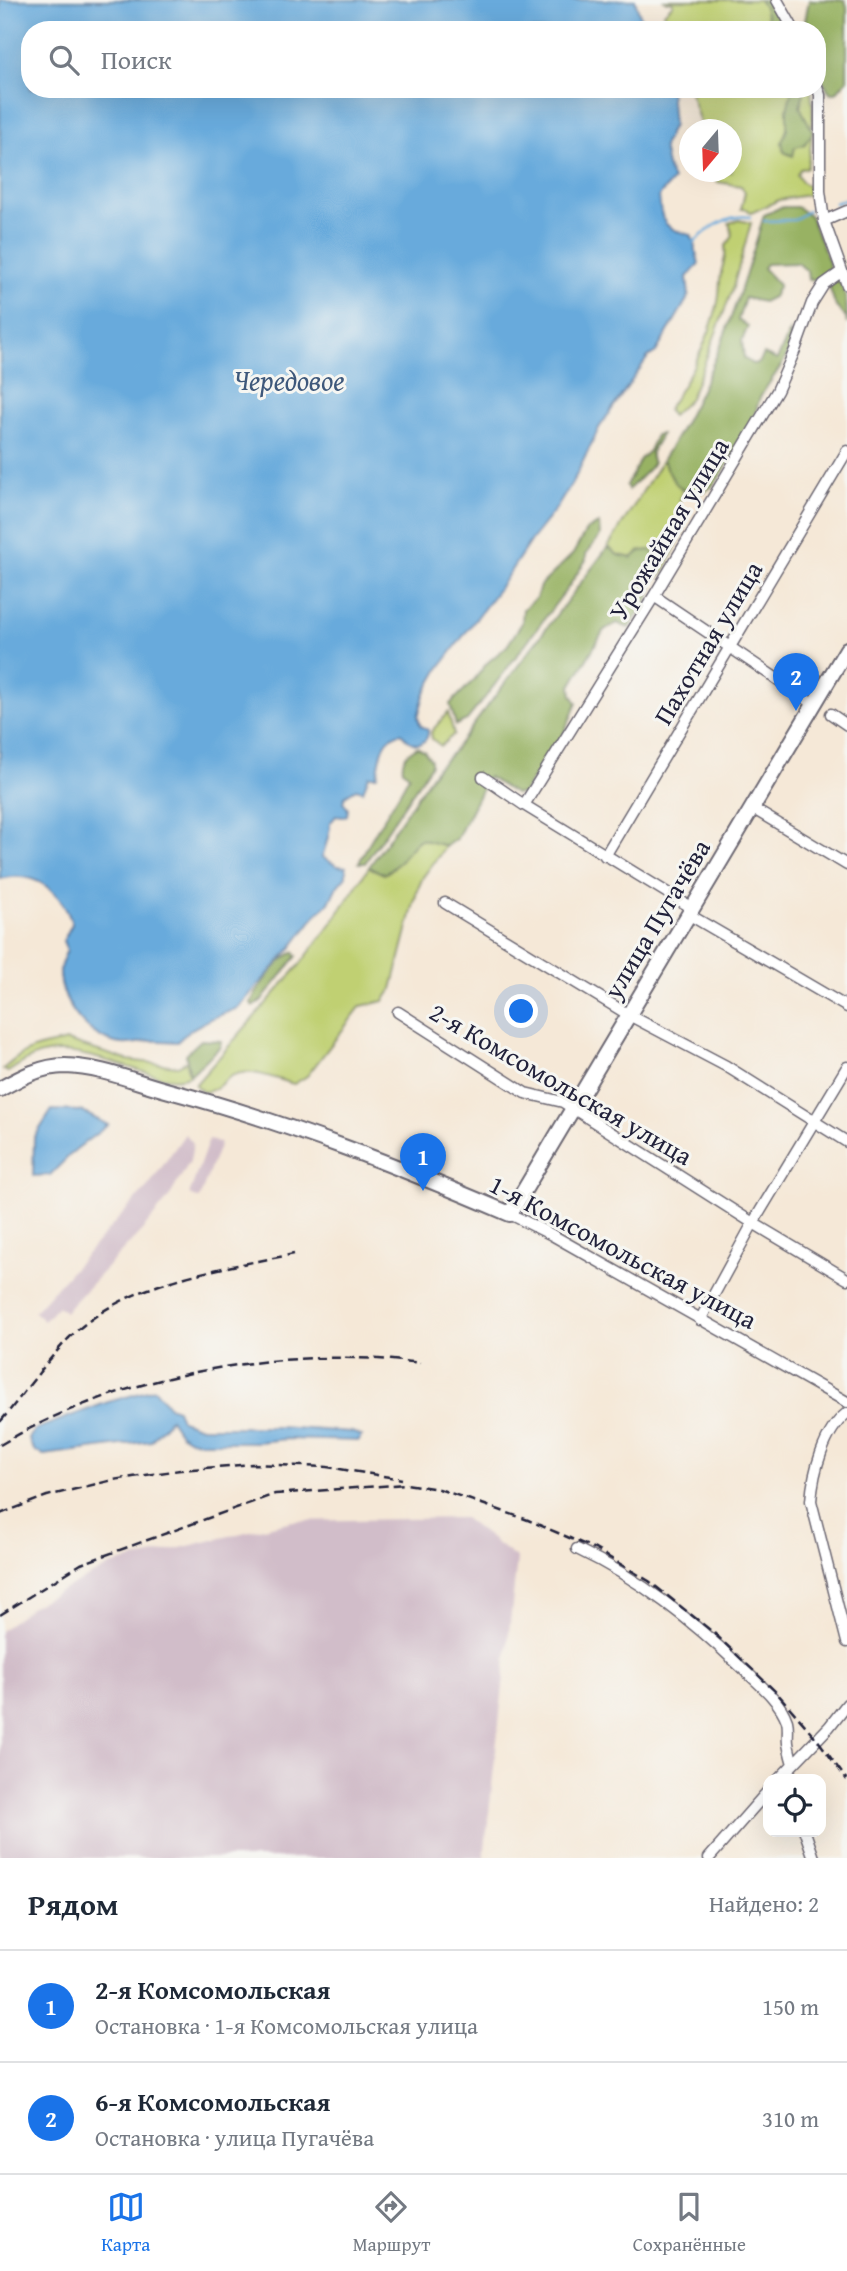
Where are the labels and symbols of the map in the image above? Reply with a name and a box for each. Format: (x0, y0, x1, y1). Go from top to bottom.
north arrow (679, 119, 742, 182)
water label: Чередовое (233, 359, 345, 400)
street label: Урожайная улица (599, 430, 739, 627)
street label: Пахотная улица (643, 553, 772, 732)
pin: 2 (773, 653, 819, 711)
street label: улица Пугачёва (593, 831, 720, 1007)
street label: 2-я Комсомольская улица (422, 992, 701, 1175)
your location (504, 994, 538, 1028)
pin: 1 (400, 1133, 446, 1191)
street label: 1-я Комсомольская улица (483, 1164, 764, 1339)

